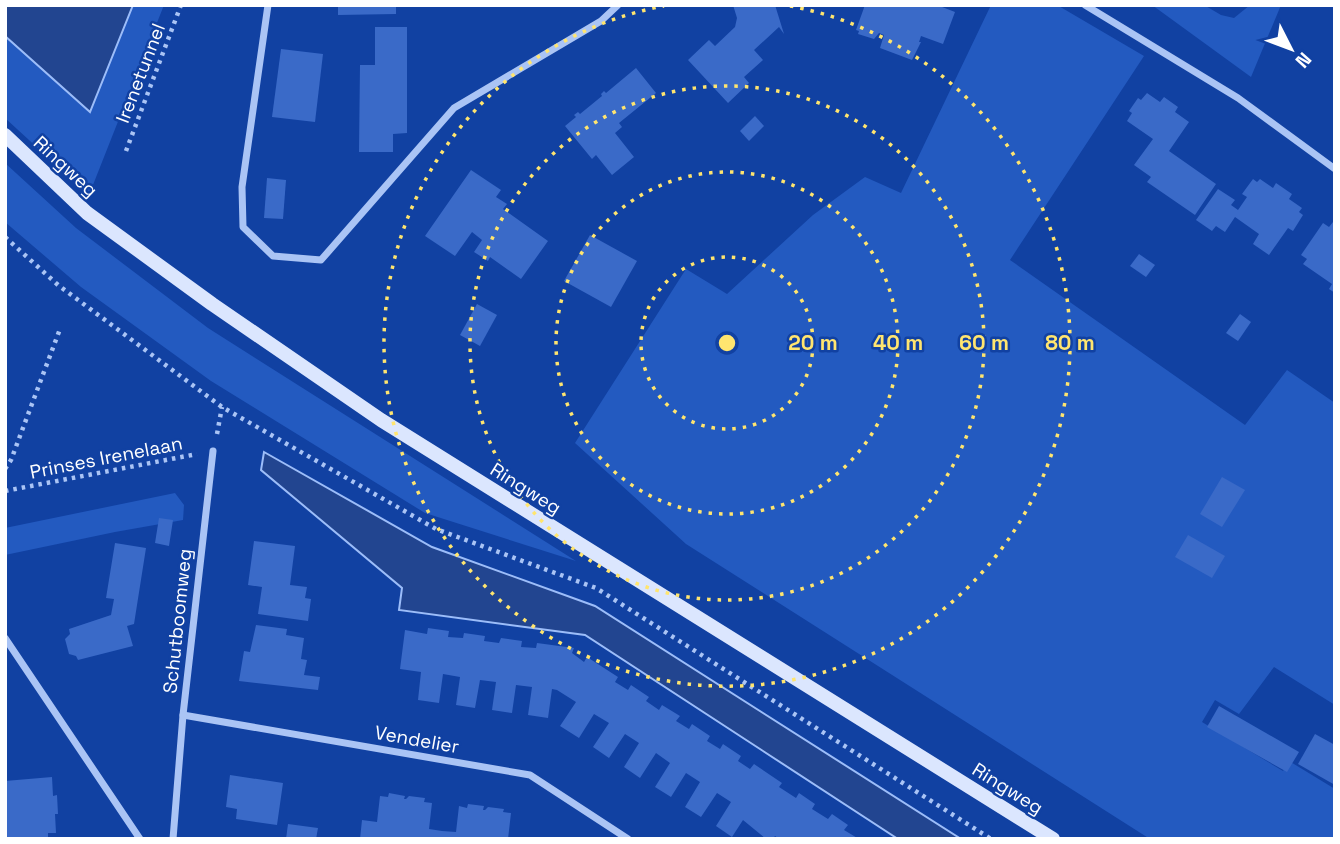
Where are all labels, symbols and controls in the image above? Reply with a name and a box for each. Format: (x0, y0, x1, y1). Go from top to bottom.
north arrow (1256, 14, 1326, 84)
street label: Irenetunnel (110, 20, 171, 127)
text: N (1290, 47, 1317, 73)
street label: Ringweg (28, 130, 103, 202)
text: 20 m (788, 329, 838, 356)
text: 40 m (873, 329, 923, 356)
text: 60 m (959, 329, 1009, 356)
text: 80 m (1045, 329, 1095, 356)
centre of rings (715, 331, 739, 355)
street label: Prinses Irenelaan (28, 430, 184, 485)
street label: Ringweg (486, 457, 566, 520)
street label: Schutboomweg (157, 547, 198, 695)
street label: Vendelier (373, 720, 461, 759)
street label: Ringweg (968, 757, 1048, 820)

